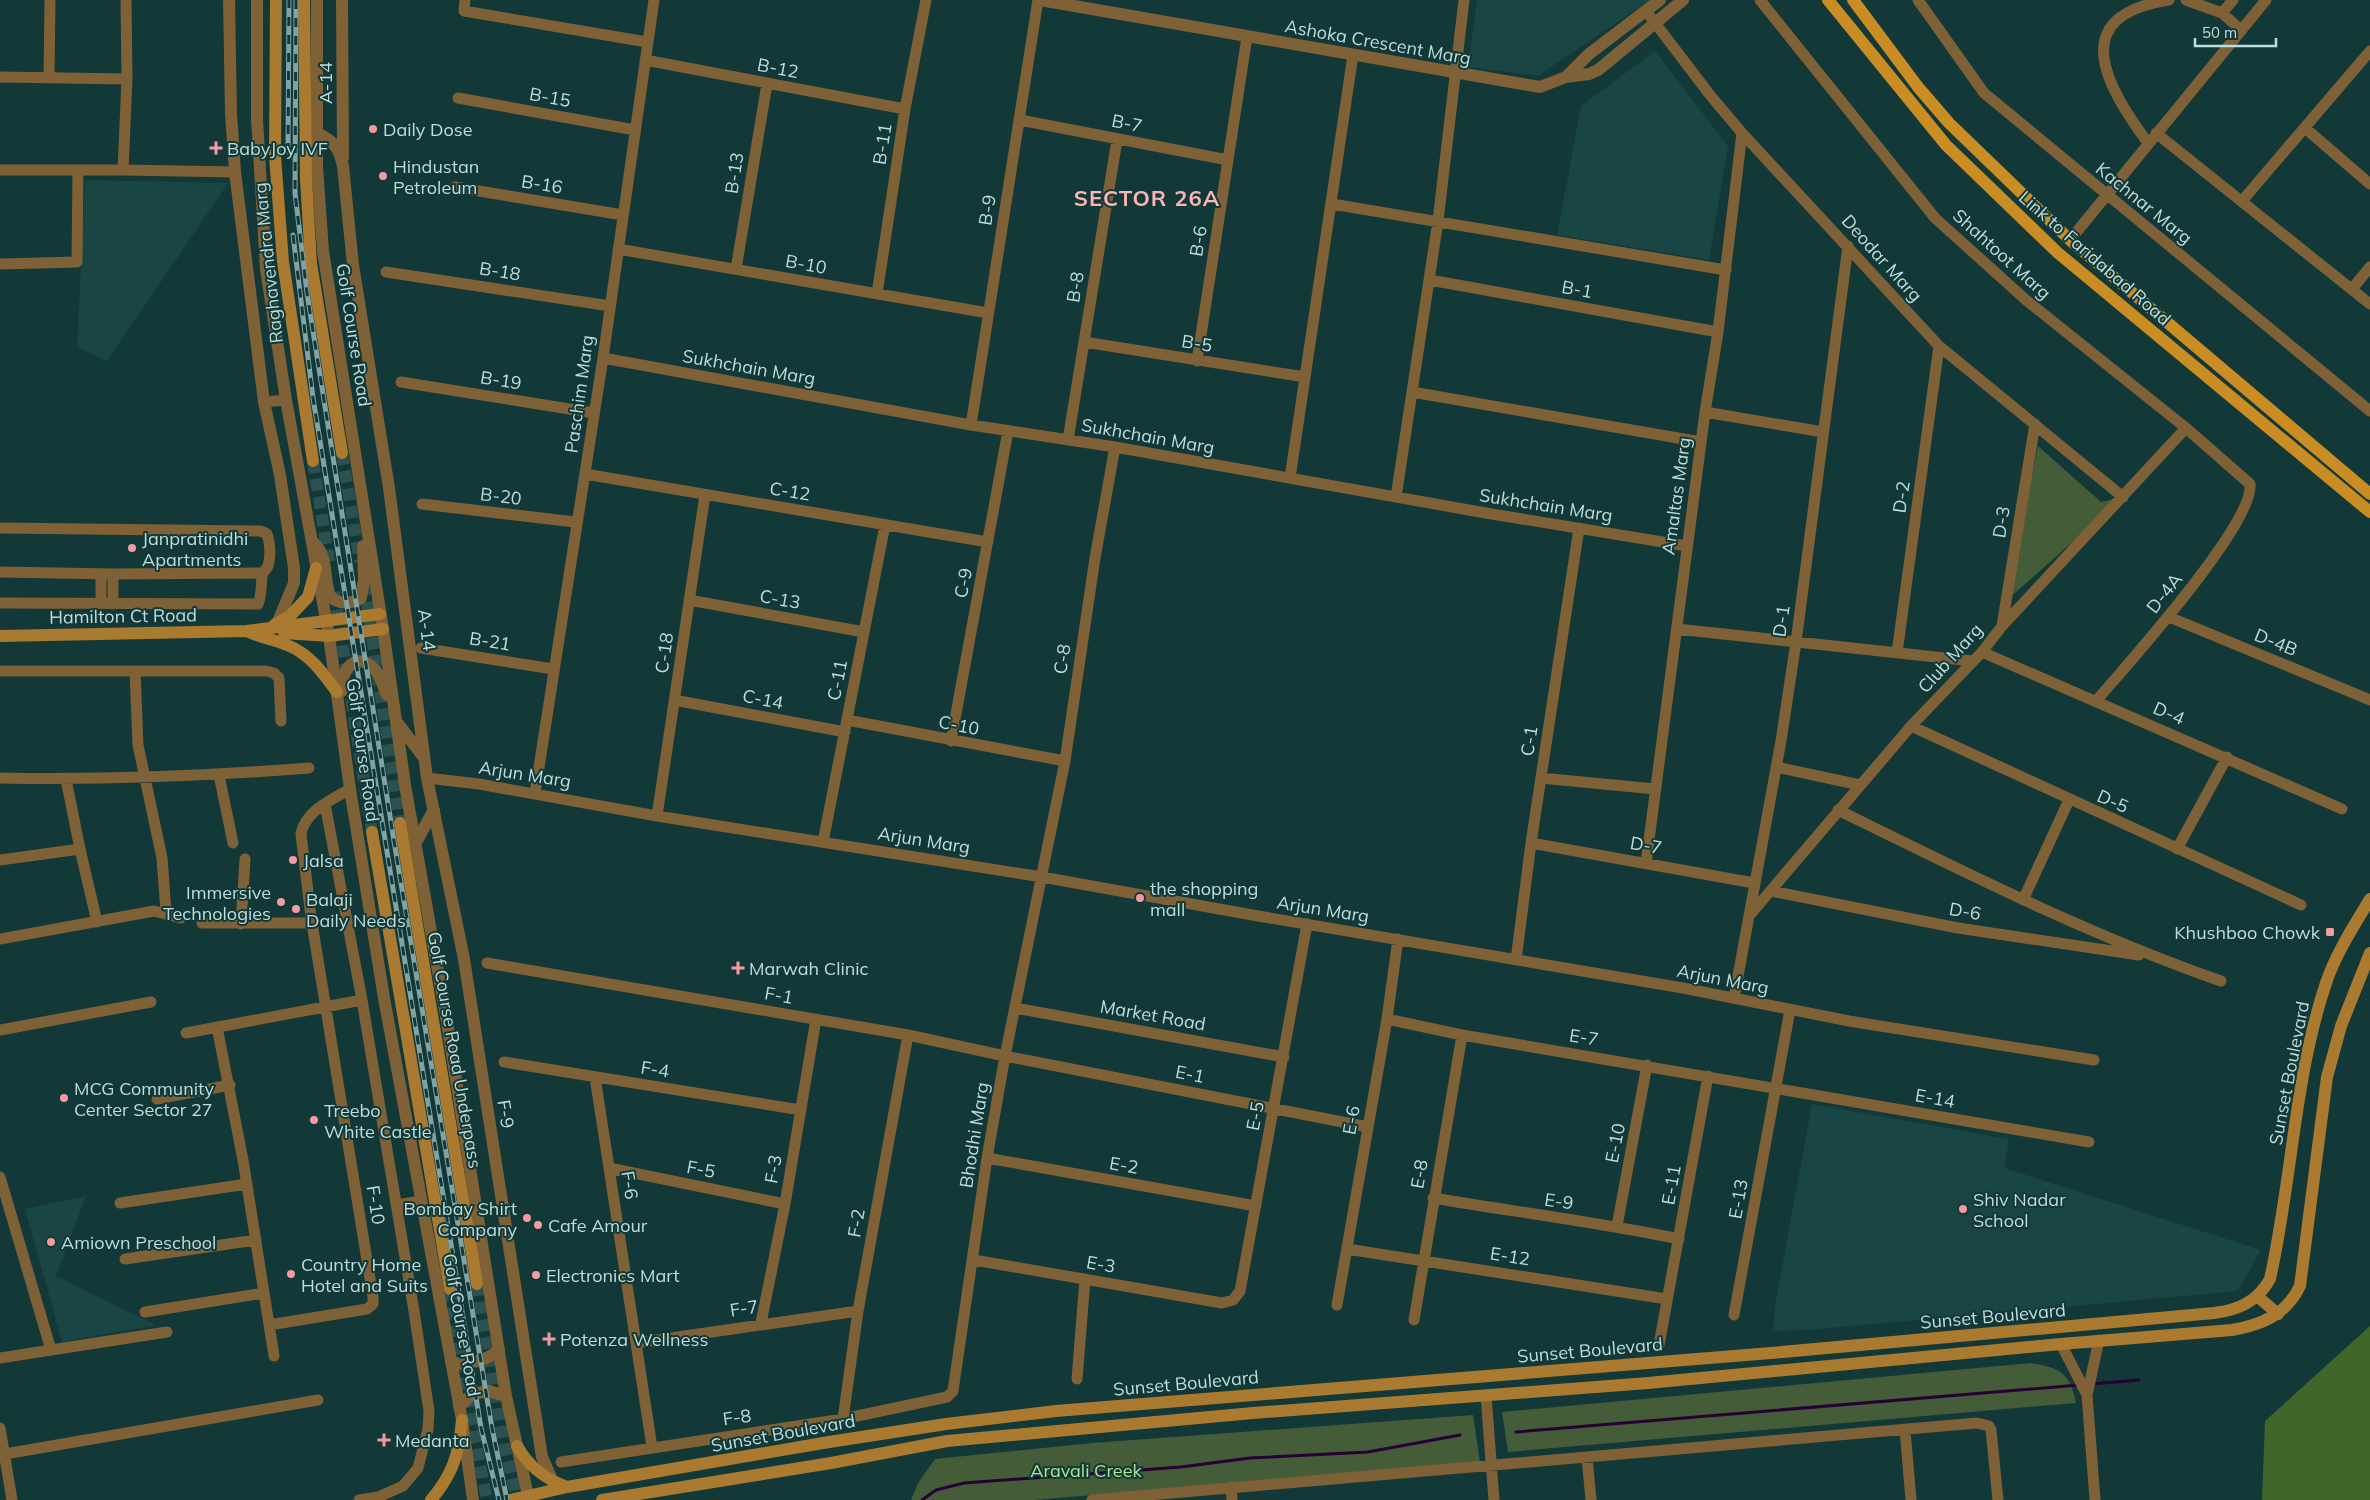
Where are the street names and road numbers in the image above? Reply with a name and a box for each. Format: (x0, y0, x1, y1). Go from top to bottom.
street label: Ashoka Crescent Marg (1283, 14, 1473, 70)
street label: B-12 (755, 53, 801, 83)
street label: A-14 (314, 62, 337, 104)
street label: B-15 (528, 82, 573, 112)
street label: B-7 (1110, 109, 1144, 137)
street label: B-11 (867, 122, 897, 166)
street label: B-13 (719, 151, 749, 195)
street label: Kachnar Marg (2091, 157, 2197, 249)
street label: B-16 (520, 169, 564, 199)
street label: Raghavendra Marg (248, 182, 288, 344)
street label: Link to Faridabad Road (2014, 186, 2176, 330)
street label: B-9 (973, 193, 1001, 227)
street label: Shahtoot Marg (1948, 204, 2056, 304)
street label: Deodar Marg (1837, 209, 1927, 307)
street label: B-6 (1184, 224, 1212, 258)
street label: B-10 (784, 249, 828, 279)
street label: B-18 (478, 256, 522, 286)
street label: Golf Course Road (331, 262, 377, 408)
street label: B-8 (1061, 270, 1089, 304)
street label: B-1 (1560, 275, 1594, 303)
street label: B-5 (1180, 329, 1214, 357)
street label: Paschim Marg (559, 334, 599, 454)
street label: Sukhchain Marg (681, 344, 817, 390)
street label: B-19 (479, 365, 523, 395)
street label: Sukhchain Marg (1080, 413, 1216, 459)
street label: Amaltas Marg (1656, 436, 1696, 556)
street label: C-12 (768, 476, 812, 506)
street label: D-2 (1887, 480, 1915, 514)
street label: B-20 (479, 482, 523, 510)
street label: Sukhchain Marg (1478, 483, 1614, 527)
street label: D-3 (1987, 504, 2015, 540)
street label: C-9 (949, 566, 977, 600)
street label: D-4A (2141, 568, 2187, 618)
street label: C-13 (758, 584, 802, 614)
street label: Hamilton Ct Road (49, 603, 197, 629)
street label: D-1 (1767, 604, 1795, 638)
street label: A-14 (413, 608, 441, 653)
street label: Club Marg (1913, 618, 1987, 698)
street label: D-4B (2251, 623, 2301, 661)
street label: B-21 (468, 626, 512, 656)
street label: C-18 (650, 631, 678, 675)
street label: C-8 (1048, 642, 1076, 676)
street label: C-11 (822, 658, 852, 702)
street label: Golf Course Road (342, 677, 384, 823)
street label: C-14 (741, 684, 786, 714)
street label: D-4 (2150, 696, 2188, 730)
street label: C-10 (937, 710, 981, 740)
street label: C-1 (1515, 724, 1543, 758)
street label: Arjun Marg (477, 755, 573, 793)
street label: D-5 (2094, 784, 2132, 818)
street label: Arjun Marg (876, 821, 972, 859)
street label: D-7 (1628, 831, 1664, 859)
street label: Arjun Marg (1275, 890, 1371, 928)
street label: D-6 (1947, 897, 1983, 925)
street label: Golf Course Road Underpass (423, 930, 487, 1170)
street label: Arjun Marg (1675, 959, 1771, 999)
street label: F-1 (763, 981, 795, 1009)
street label: Market Road (1098, 994, 1208, 1036)
street label: Sunset Boulevard (2264, 999, 2314, 1147)
street label: E-7 (1568, 1023, 1600, 1051)
street label: F-4 (639, 1055, 671, 1083)
street label: E-1 (1174, 1060, 1206, 1088)
street label: Bhodhi Marg (954, 1080, 994, 1190)
street label: E-14 (1913, 1083, 1957, 1113)
street label: F-9 (492, 1098, 520, 1130)
street label: E-5 (1241, 1099, 1269, 1132)
street label: E-6 (1337, 1104, 1365, 1136)
street label: E-10 (1600, 1121, 1630, 1165)
street label: E-2 (1108, 1151, 1140, 1179)
street label: F-3 (759, 1153, 787, 1185)
street label: F-5 (685, 1155, 717, 1183)
street label: E-8 (1405, 1158, 1433, 1190)
street label: E-11 (1656, 1163, 1686, 1207)
street label: F-6 (616, 1169, 644, 1201)
street label: E-13 (1723, 1177, 1753, 1221)
street label: F-10 (362, 1184, 390, 1226)
street label: E-9 (1543, 1188, 1575, 1214)
street label: F-2 (842, 1207, 870, 1239)
street label: E-12 (1489, 1242, 1531, 1270)
street label: E-3 (1085, 1250, 1117, 1278)
street label: Golf Course Road (438, 1252, 486, 1398)
street label: F-7 (728, 1294, 760, 1322)
street label: Sunset Boulevard (1919, 1298, 2067, 1334)
street label: Sunset Boulevard (1516, 1332, 1664, 1368)
street label: Sunset Boulevard (1112, 1365, 1260, 1401)
street label: F-8 (721, 1404, 753, 1430)
street label: Sunset Boulevard (709, 1409, 857, 1457)

